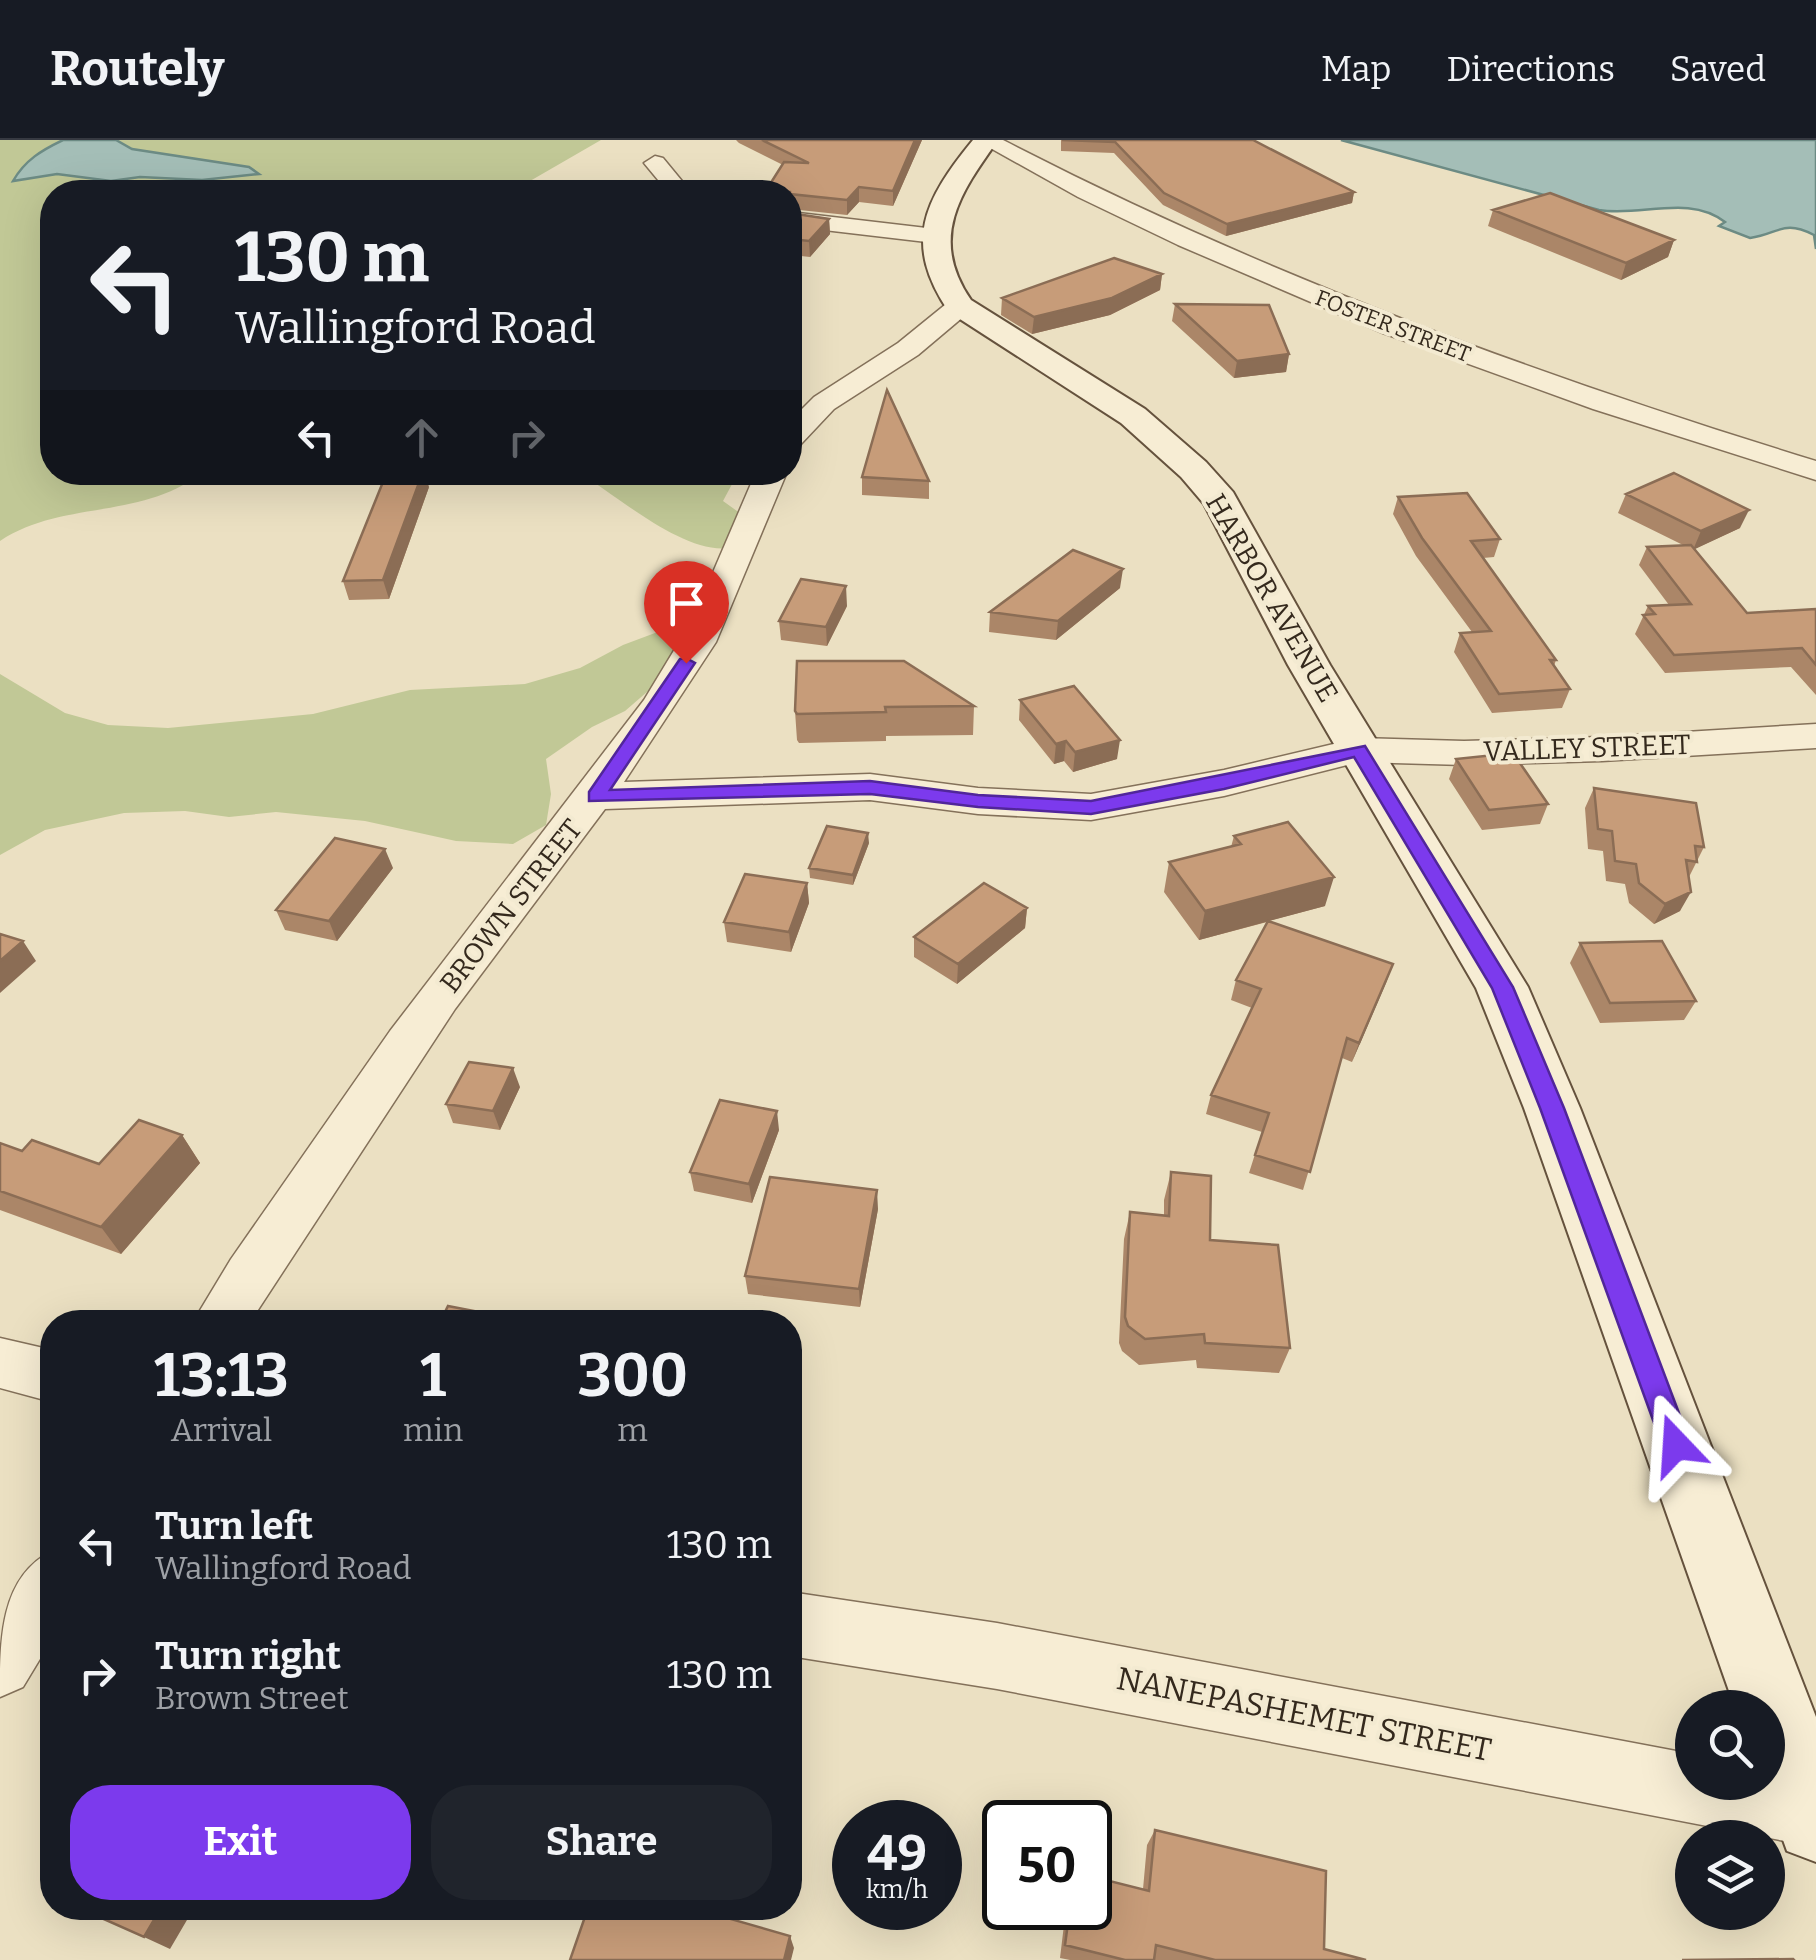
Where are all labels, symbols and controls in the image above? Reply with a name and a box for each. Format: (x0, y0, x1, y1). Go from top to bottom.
text: Routely (50, 40, 225, 98)
text: Map (1321, 48, 1391, 90)
text: Directions (1446, 48, 1615, 90)
text: Saved (1670, 48, 1766, 90)
text: 130 m (235, 216, 429, 300)
icon: left (70, 220, 200, 350)
street label: FOSTER STREET (1312, 284, 1475, 368)
text: Wallingford Road (235, 301, 596, 355)
icon: left (289, 410, 344, 465)
icon: ahead (394, 410, 449, 465)
icon: right (499, 410, 554, 465)
street label: HARBOR AVENUE (1199, 488, 1345, 708)
pin (644, 561, 729, 664)
icon: arrive (659, 576, 714, 631)
street label: VALLEY STREET (1483, 728, 1691, 768)
street label: BROWN STREET (433, 813, 589, 999)
text: 13:13 (154, 1340, 289, 1412)
text: 1 (420, 1340, 446, 1412)
text: 300 (577, 1340, 688, 1412)
position arrow (1624, 1393, 1728, 1497)
text: Arrival (171, 1411, 272, 1449)
text: min (403, 1411, 463, 1449)
text: m (617, 1411, 648, 1449)
text: Turn left (155, 1503, 313, 1549)
icon: left (70, 1518, 125, 1573)
text: 130 m (667, 1522, 772, 1568)
text: Wallingford Road (155, 1549, 412, 1587)
text: Turn right (155, 1633, 341, 1679)
icon: right (70, 1648, 125, 1703)
text: 130 m (667, 1652, 772, 1698)
street label: NANEPASHEMET STREET (1113, 1659, 1495, 1769)
text: Brown Street (155, 1679, 349, 1717)
map controls (1675, 1690, 1785, 1930)
button: search (1675, 1690, 1785, 1800)
button: Exit (70, 1785, 411, 1900)
button: Share (431, 1785, 772, 1900)
speed limit sign: 50 (982, 1800, 1112, 1930)
button: layers (1675, 1820, 1785, 1930)
text: 49 (867, 1823, 927, 1883)
text: km/h (866, 1875, 928, 1905)

